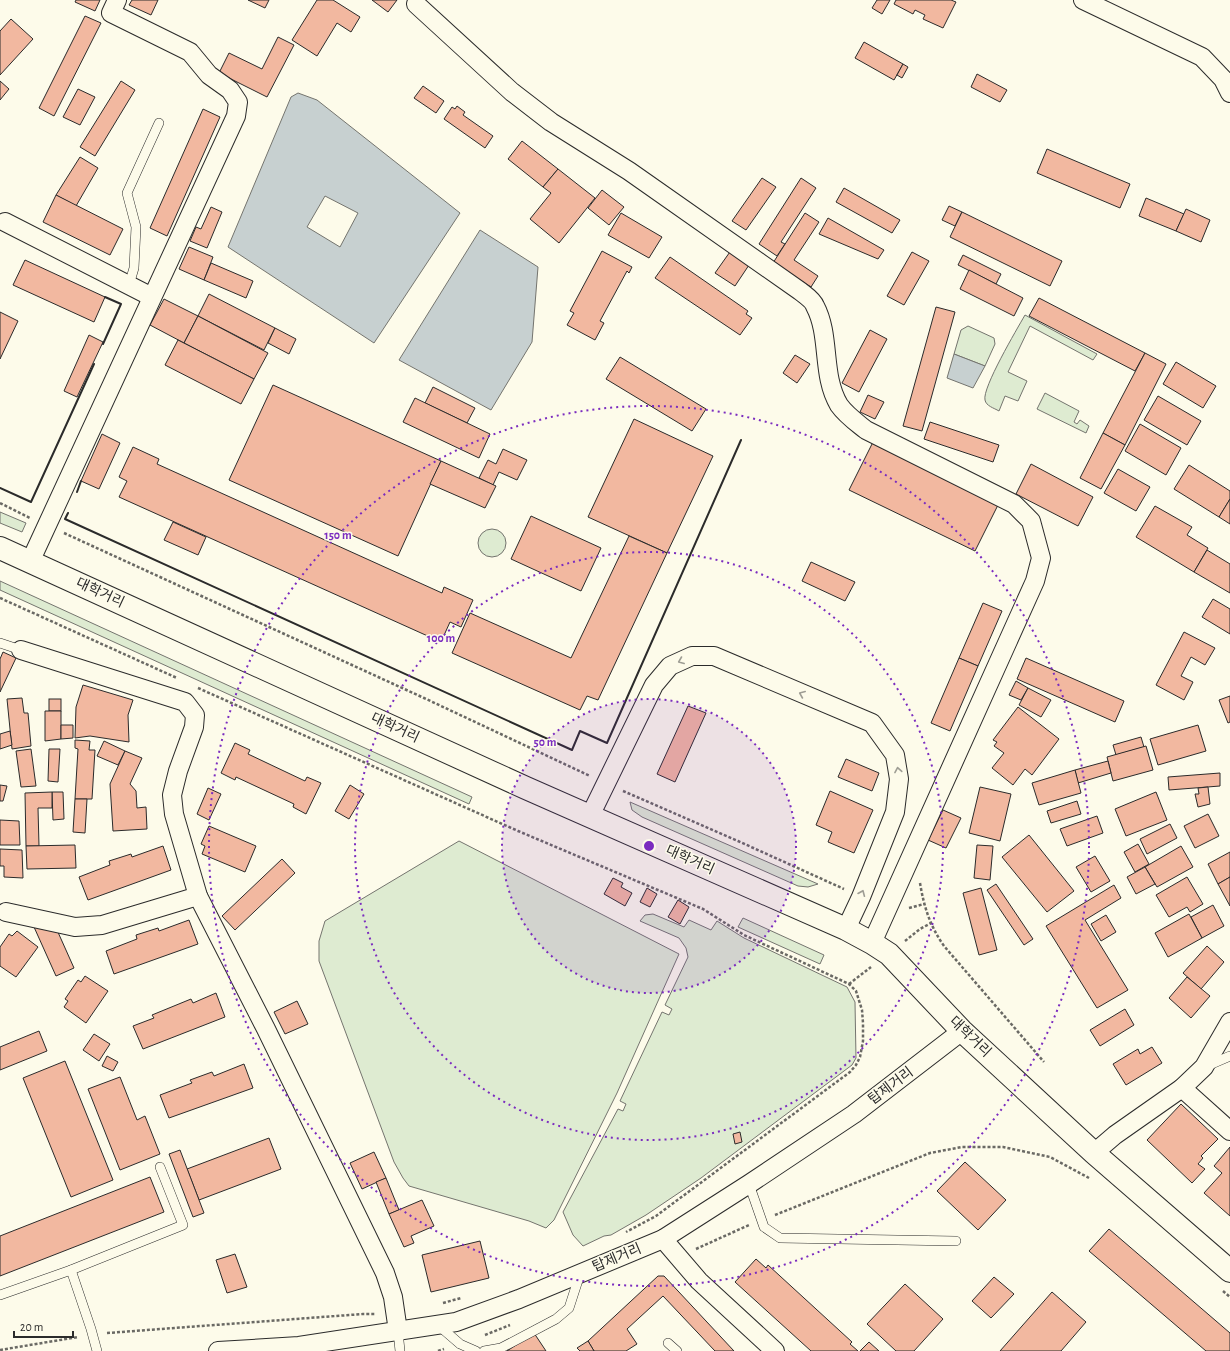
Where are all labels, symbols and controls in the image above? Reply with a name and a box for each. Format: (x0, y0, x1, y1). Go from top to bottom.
text: 150 m (324, 529, 352, 541)
street label: 대학거리 (74, 574, 127, 610)
text: 100 m (427, 632, 455, 644)
one-way arrow (677, 656, 685, 664)
one-way arrow (799, 691, 807, 699)
street label: 대학거리 (369, 709, 422, 745)
text: 50 m (534, 736, 557, 748)
one-way arrow (894, 767, 903, 773)
centre of rings (642, 839, 656, 853)
street label: 대학거리 (664, 841, 717, 877)
one-way arrow (858, 890, 866, 897)
street label: 대학거리 (947, 1013, 995, 1060)
street label: 탑제거리 (866, 1064, 916, 1107)
street label: 탑제거리 (590, 1241, 643, 1275)
scale bar (14, 1313, 73, 1339)
text: 20 m (20, 1321, 43, 1333)

